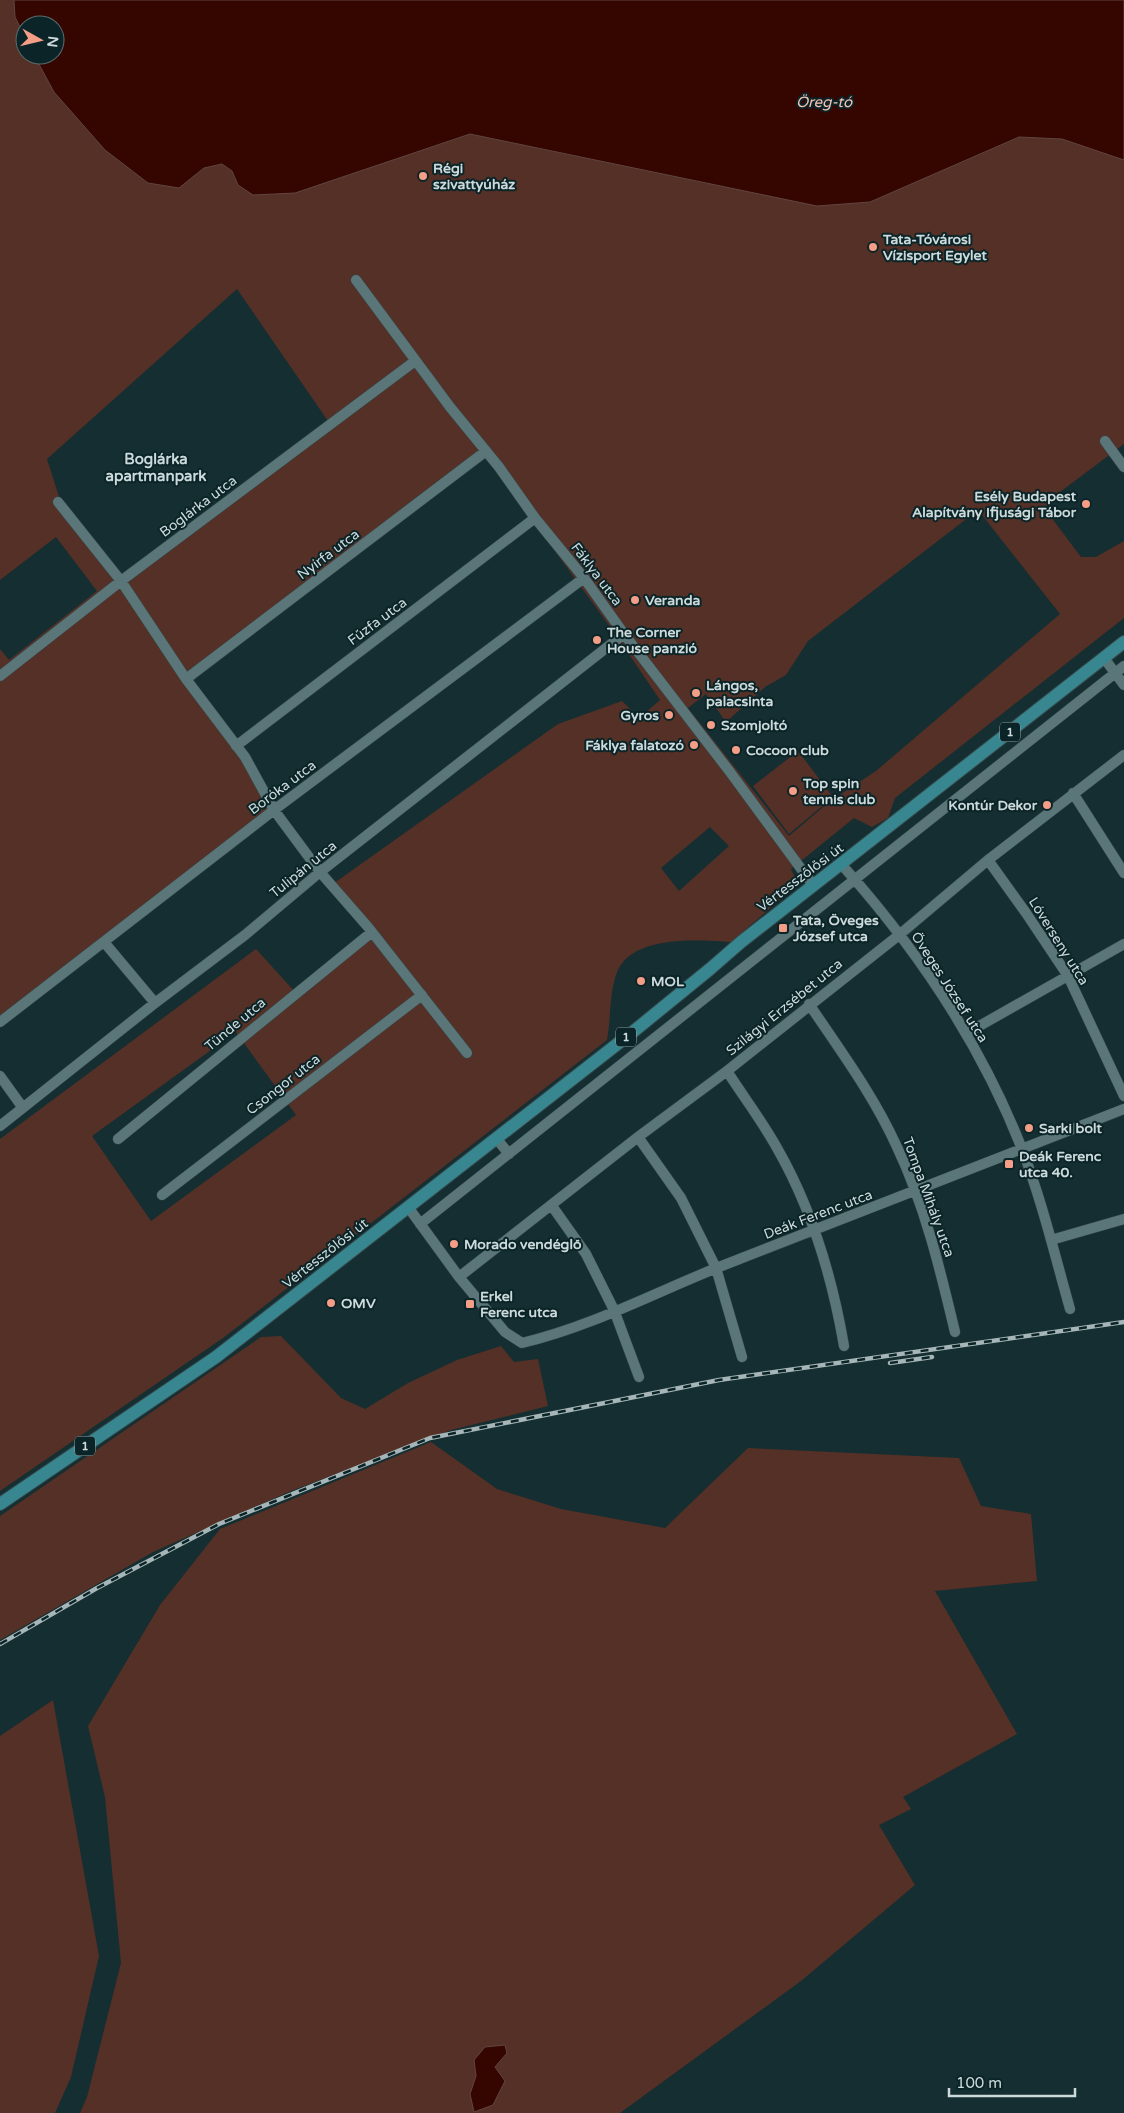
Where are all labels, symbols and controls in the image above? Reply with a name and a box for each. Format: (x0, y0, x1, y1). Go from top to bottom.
north arrow (15, 15, 65, 65)
text: N (43, 35, 62, 48)
water label: Öreg-tó (796, 93, 853, 111)
place label: Régi szivattyúház (433, 160, 515, 193)
marker: Régi szivattyúház (417, 170, 429, 182)
place label: Tata-Tóvárosi Vízisport Egylet (882, 231, 987, 264)
marker: Tata-Tóvárosi Vízisport Egylet (867, 241, 879, 253)
district label: Boglárka apartmanpark (106, 450, 206, 486)
street label: Boglárka utca (157, 472, 240, 541)
place label: Esély Budapest Alapítvány Ifjusági Tábor (912, 488, 1077, 521)
marker: Esély Budapest Alapítvány Ifjusági Tábor (1080, 498, 1092, 510)
street label: Nyírfa utca (294, 526, 363, 583)
street label: Fáklya utca (567, 539, 626, 609)
place label: Veranda (645, 592, 700, 609)
street label: Fűzfa utca (345, 594, 410, 649)
marker: Veranda (629, 594, 641, 606)
place label: The Corner House panzió (606, 624, 697, 657)
marker: The Corner House panzió (591, 634, 603, 646)
place label: Lángos, palacsinta (706, 677, 773, 710)
marker: Lángos, palacsinta (690, 687, 702, 699)
place label: Gyros (621, 707, 659, 724)
marker: Gyros (663, 709, 675, 721)
place label: Szomjoltó (721, 717, 788, 734)
marker: Szomjoltó (705, 719, 717, 731)
road number: 1 (1000, 722, 1020, 742)
place label: Fáklya falatozó (585, 737, 684, 754)
marker: Fáklya falatozó (688, 739, 700, 751)
place label: Cocoon club (746, 742, 829, 759)
marker: Cocoon club (730, 744, 742, 756)
street label: Boróka utca (245, 757, 319, 818)
place label: Top spin tennis club (802, 775, 876, 808)
marker: Top spin tennis club (787, 785, 799, 797)
place label: Kontúr Dekor (948, 797, 1038, 814)
marker: Kontúr Dekor (1041, 799, 1053, 811)
street label: Tulipán utca (266, 837, 340, 902)
street label: Vértesszőlősi út (754, 839, 847, 916)
street label: Lóverseny utca (1025, 894, 1092, 988)
place label: Tata, Öveges József utca (792, 912, 879, 945)
marker: Tata, Öveges József utca (777, 922, 789, 934)
street label: Öveges József utca (907, 929, 992, 1046)
street label: Szilágyi Erzsébet utca (723, 955, 846, 1059)
place label: MOL (651, 973, 685, 990)
marker: MOL (635, 975, 647, 987)
street label: Tünde utca (201, 994, 269, 1055)
road number: 1 (616, 1028, 636, 1046)
street label: Csongor utca (243, 1050, 324, 1118)
place label: Sarki bolt (1039, 1120, 1102, 1137)
marker: Sarki bolt (1023, 1122, 1035, 1134)
street label: Tompa Mihály utca (899, 1135, 958, 1259)
place label: Deák Ferenc utca 40. (1019, 1148, 1102, 1181)
marker: Deák Ferenc utca 40. (1003, 1158, 1015, 1170)
street label: Deák Ferenc utca (761, 1186, 875, 1243)
street label: Vértesszőlősi út (279, 1214, 372, 1292)
place label: Morado vendéglő (464, 1236, 582, 1253)
marker: Morado vendéglő (448, 1238, 460, 1250)
place label: Erkel Ferenc utca (480, 1288, 558, 1321)
place label: OMV (341, 1295, 376, 1312)
marker: OMV (325, 1297, 337, 1309)
marker: Erkel Ferenc utca (464, 1298, 476, 1310)
road number: 1 (75, 1436, 95, 1455)
scale bar (949, 2066, 1075, 2098)
text: 100 m (956, 2074, 1002, 2092)

